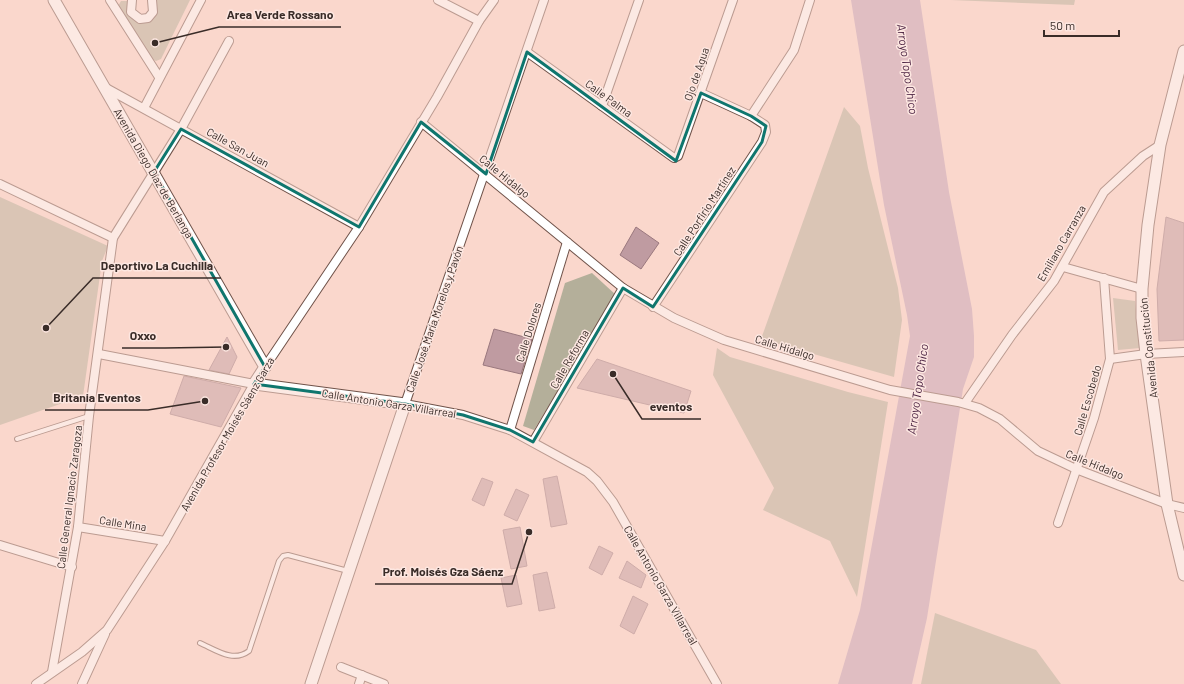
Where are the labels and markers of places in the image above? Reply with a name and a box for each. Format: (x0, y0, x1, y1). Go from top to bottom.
callout: Area Verde Rossano (219, 3, 341, 27)
callout: Deportivo La Cuchilla (93, 254, 221, 278)
callout: Oxxo (122, 324, 165, 348)
callout: Britania Eventos (45, 386, 148, 410)
callout: eventos (642, 395, 701, 419)
callout: Prof. Moisés Gza Sáenz (375, 560, 512, 584)

